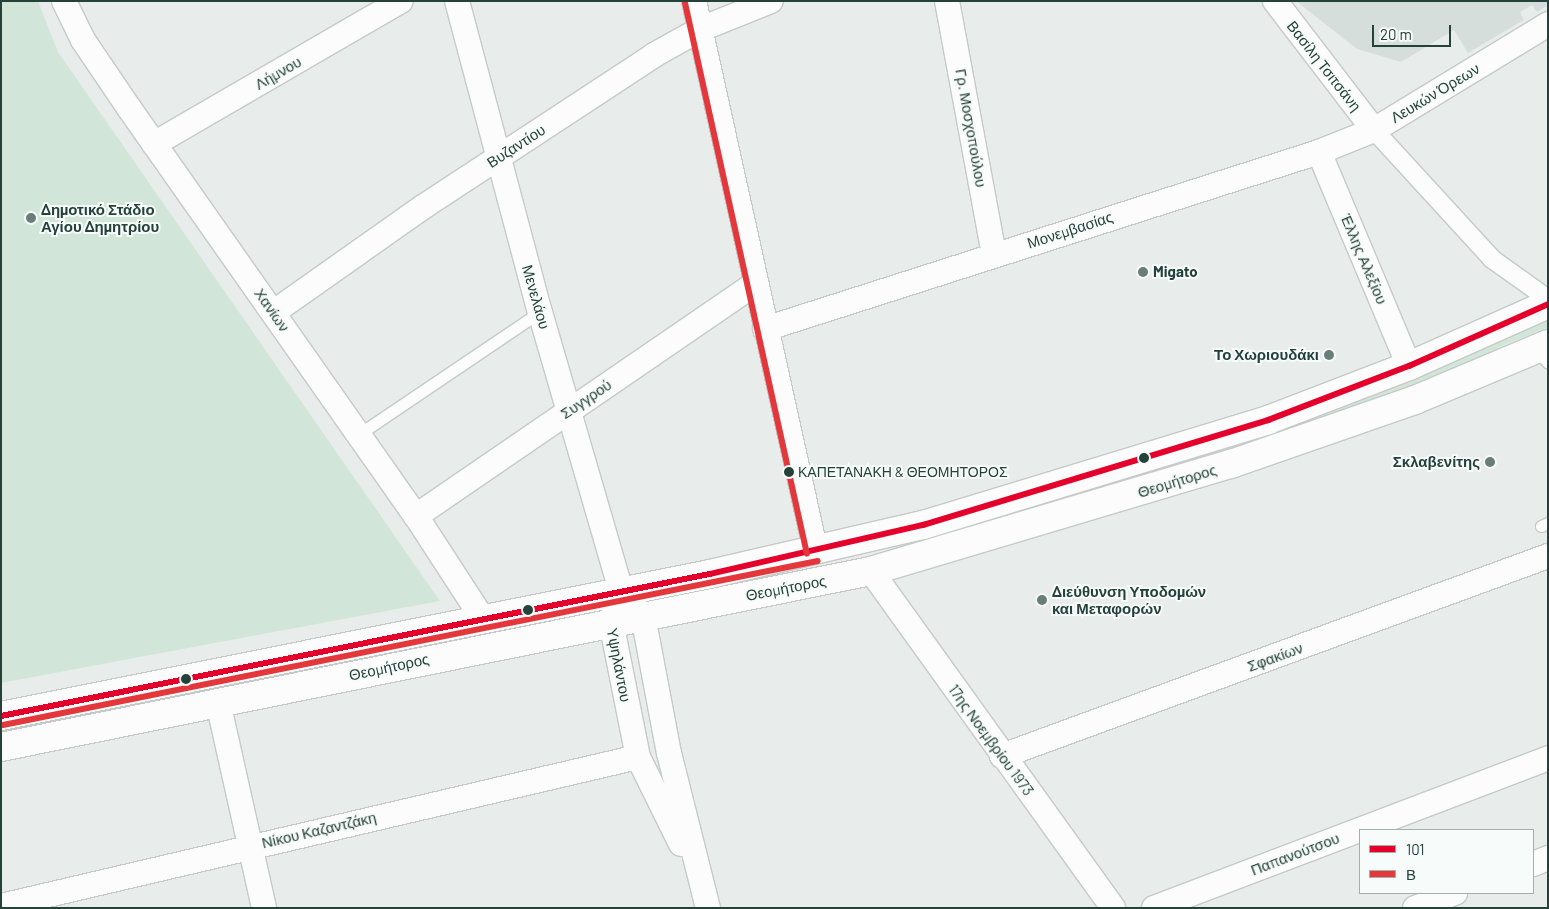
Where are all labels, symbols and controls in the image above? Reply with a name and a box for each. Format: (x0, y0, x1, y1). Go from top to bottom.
scale bar (1374, 15, 1453, 47)
street label: Βασίλη Τσιτσάνη (1283, 17, 1365, 115)
text: 20 m (1380, 25, 1412, 43)
street label: Λήμνου (252, 53, 304, 93)
street label: Λευκών Όρεων (1387, 59, 1483, 127)
street label: Γρ. Μοσχοπούλου (952, 67, 990, 189)
street label: Βυζαντίου (484, 121, 548, 171)
place label: Δημοτικό Στάδιο Αγίου Δημητρίου (41, 200, 159, 235)
street label: Μονεμβασίας (1025, 208, 1115, 252)
street label: Έλλης Αλεξίου (1337, 211, 1391, 307)
marker: Δημοτικό Στάδιο Αγίου Δημητρίου (25, 212, 37, 224)
street label: Μενελάου (518, 263, 554, 331)
place label: Migato (1153, 263, 1198, 281)
marker: Migato (1137, 266, 1149, 278)
street label: Χανίων (251, 285, 293, 335)
place label: Το Χωριουδάκι (1214, 346, 1319, 364)
marker: Το Χωριουδάκι (1323, 349, 1335, 361)
street label: Συγγρού (557, 375, 615, 423)
unlabelled marker (1139, 453, 1149, 463)
place label: Σκλαβενίτης (1393, 453, 1480, 471)
marker: Σκλαβενίτης (1484, 456, 1496, 468)
street label: Θεομήτορος (1135, 460, 1219, 502)
place label: ΚΑΠΕΤΑΝΑΚΗ & ΘΕΟΜΗΤΟΡΟΣ (798, 464, 1008, 480)
marker: ΚΑΠΕΤΑΝΑΚΗ & ΘΕΟΜΗΤΟΡΟΣ (784, 467, 794, 477)
street label: Θεομήτορος (744, 571, 828, 605)
place label: Διεύθυνση Υποδομών και Μεταφορών (1052, 582, 1206, 617)
marker: Διεύθυνση Υποδομών και Μεταφορών (1036, 594, 1048, 606)
unlabelled marker (523, 605, 533, 615)
street label: Υψηλάντου (603, 627, 635, 703)
street label: Σφακίων (1245, 639, 1305, 675)
street label: Θεομήτορος (347, 650, 431, 684)
unlabelled marker (181, 674, 191, 684)
street label: 17ης Νοεμβρίου 1973 (945, 681, 1037, 799)
street label: Νίκου Καζαντζάκη (260, 808, 378, 852)
street label: Παπανούτσου (1248, 829, 1342, 879)
legend (1359, 829, 1534, 894)
text: 101 (1406, 840, 1425, 858)
text: Β (1406, 865, 1416, 883)

